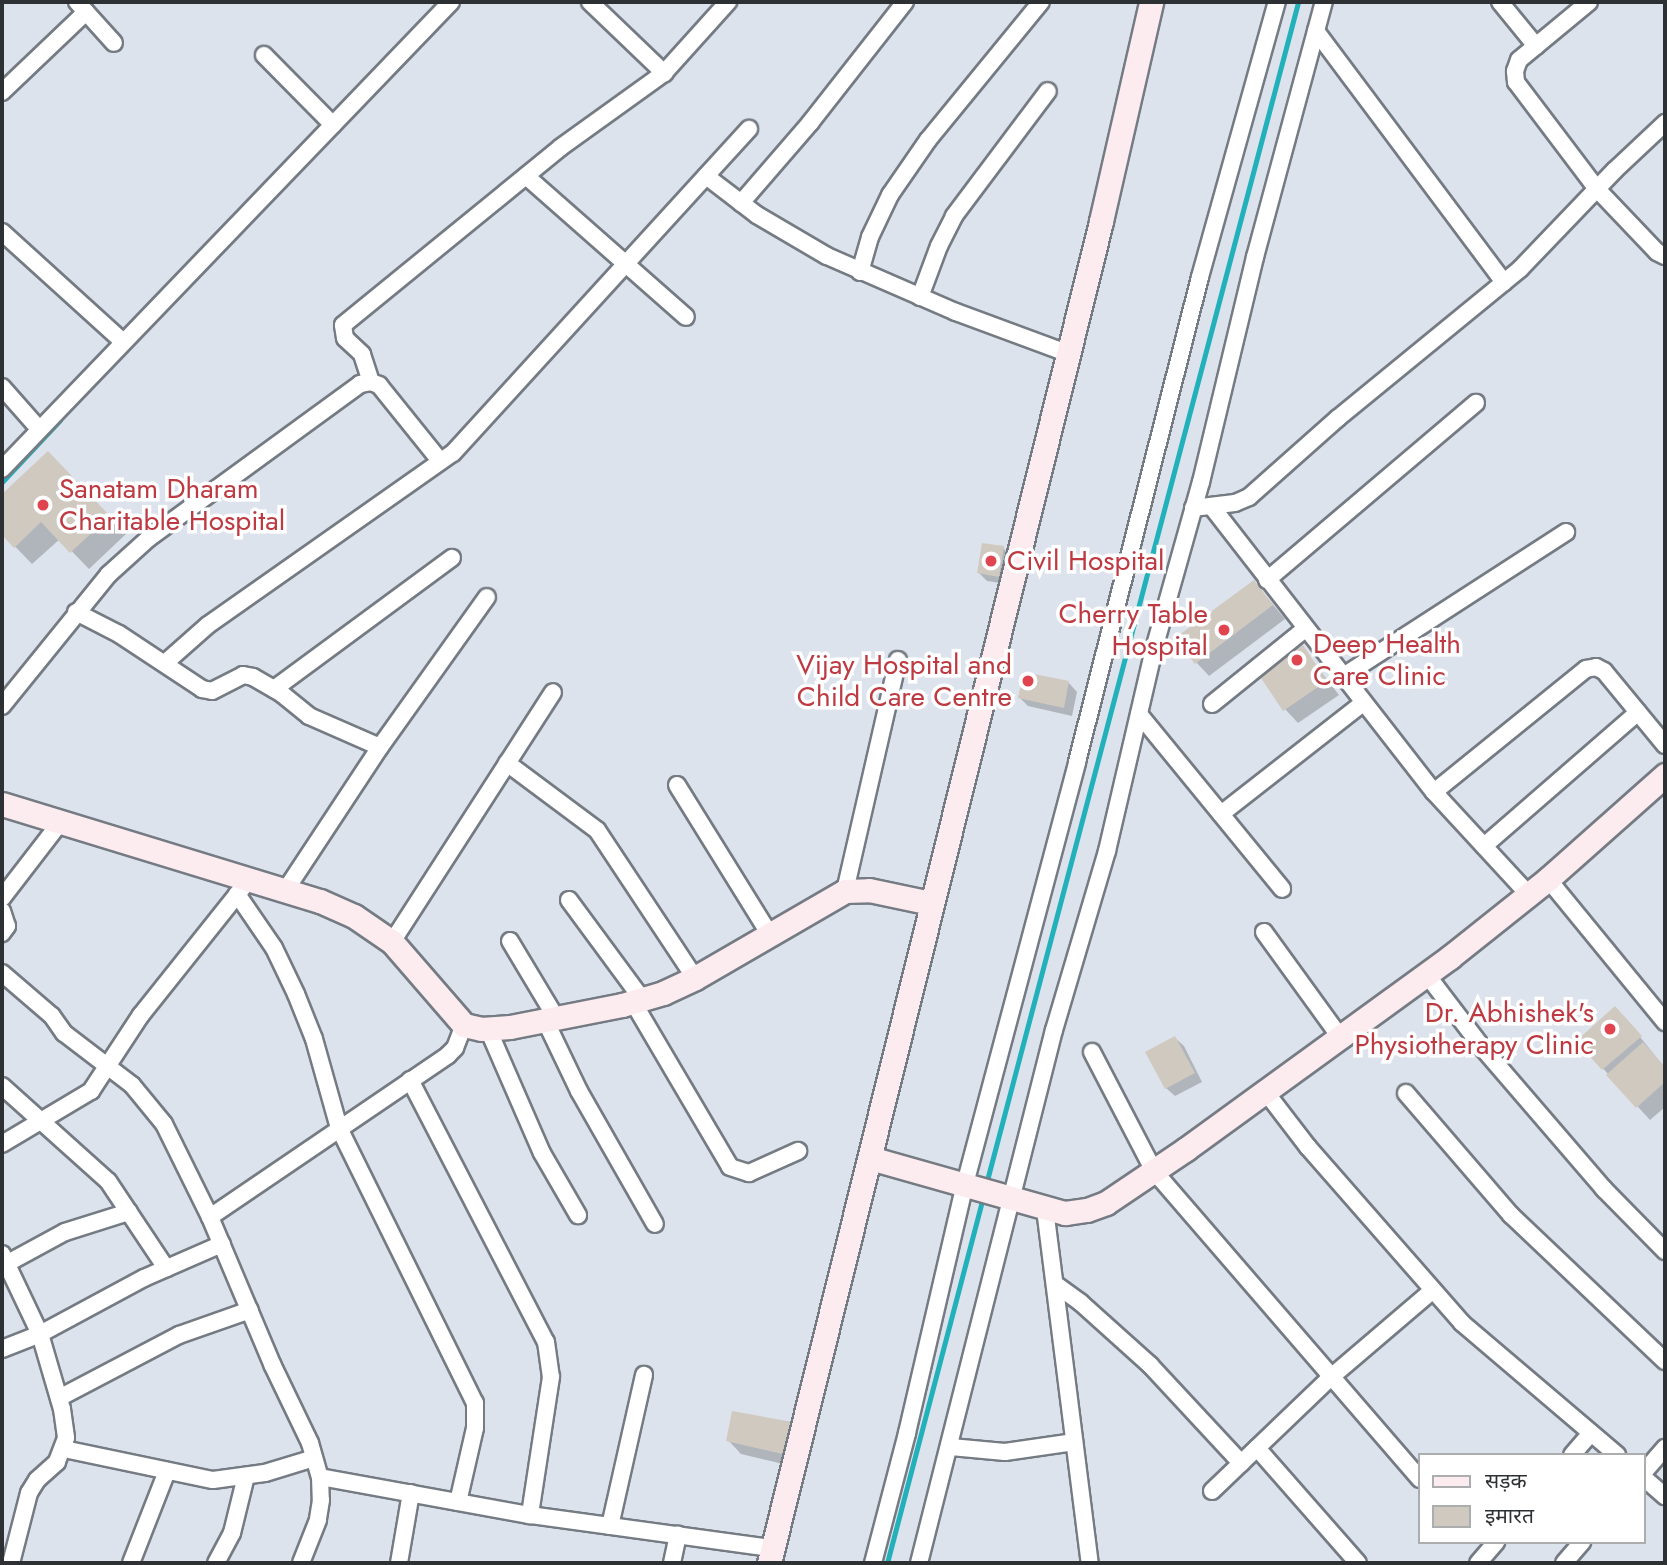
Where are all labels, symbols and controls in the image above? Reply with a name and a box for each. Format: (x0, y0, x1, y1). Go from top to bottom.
place label: Sanatam Dharam Charitable Hospital (59, 472, 285, 538)
marker: Sanatam Dharam Charitable Hospital (33, 495, 53, 515)
place label: Civil Hospital (1007, 544, 1164, 578)
marker: Civil Hospital (981, 551, 1001, 571)
place label: Cherry Table Hospital (1058, 597, 1208, 663)
marker: Cherry Table Hospital (1214, 620, 1234, 640)
place label: Deep Health Care Clinic (1313, 627, 1461, 693)
place label: Vijay Hospital and Child Care Centre (796, 648, 1012, 714)
marker: Deep Health Care Clinic (1287, 650, 1307, 670)
marker: Vijay Hospital and Child Care Centre (1018, 671, 1038, 691)
place label: Dr. Abhishek's Physiotherapy Clinic (1354, 996, 1594, 1062)
marker: Dr. Abhishek's Physiotherapy Clinic (1600, 1019, 1620, 1039)
legend (1418, 1453, 1646, 1544)
text: सड़क (1485, 1466, 1527, 1496)
text: इमारत (1485, 1501, 1534, 1531)

